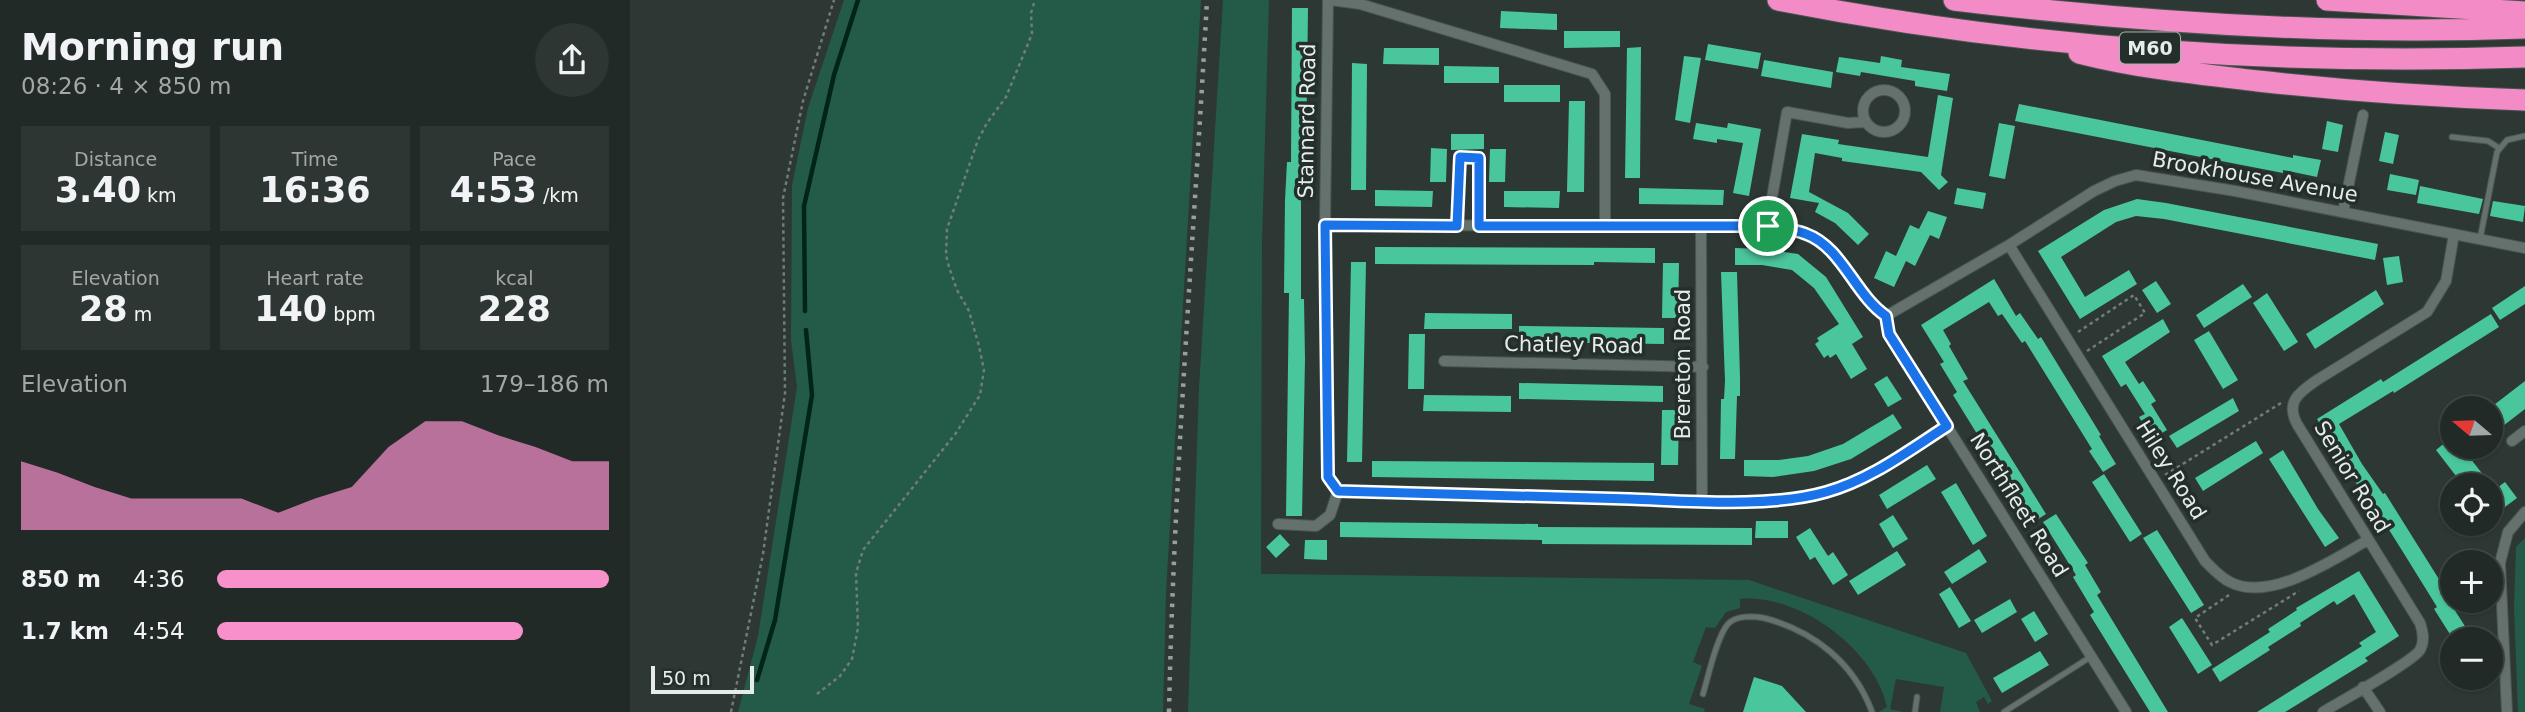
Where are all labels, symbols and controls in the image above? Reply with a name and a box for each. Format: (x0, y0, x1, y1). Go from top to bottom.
button: share (535, 23, 609, 97)
text: Morning run (21, 25, 284, 69)
road number: M60 (2120, 32, 2180, 64)
street label: Stannard Road (1294, 43, 1320, 199)
text: 08:26 · 4 × 850 m (21, 73, 231, 99)
street label: Brookhouse Avenue (2150, 147, 2360, 207)
text: Distance (74, 148, 157, 170)
text: Time (292, 148, 338, 170)
text: Pace (492, 148, 537, 170)
text: 3.40 (55, 170, 141, 210)
text: 16:36 (259, 170, 371, 210)
text: 4:53 (450, 170, 537, 210)
text: km (141, 184, 177, 206)
text: /km (537, 184, 579, 206)
pin (1738, 196, 1798, 256)
icon: arrive (1749, 207, 1787, 245)
text: Elevation (72, 267, 160, 289)
text: Heart rate (266, 267, 364, 289)
text: kcal (495, 267, 534, 289)
text: 28 (79, 289, 128, 329)
text: 140 (254, 289, 327, 329)
text: 228 (478, 289, 551, 329)
street label: Brereton Road (1671, 289, 1695, 439)
text: m (128, 303, 152, 325)
text: bpm (327, 303, 376, 325)
street label: Chatley Road (1504, 332, 1644, 358)
text: Elevation (21, 371, 128, 397)
text: 179–186 m (480, 371, 609, 397)
north arrow (2440, 396, 2502, 458)
map controls (2440, 396, 2503, 690)
street label: Hiley Road (2131, 416, 2211, 524)
street label: Senior Road (2309, 417, 2395, 537)
street label: Northfleet Road (1965, 429, 2073, 581)
button: locate (2440, 473, 2503, 536)
button: + (2440, 550, 2503, 613)
text: 850 m (21, 566, 101, 592)
text: 4:36 (133, 566, 185, 592)
text: 1.7 km (21, 618, 109, 644)
text: 4:54 (133, 618, 185, 644)
button: − (2440, 627, 2503, 690)
scale bar (651, 663, 754, 695)
text: 50 m (662, 667, 711, 689)

